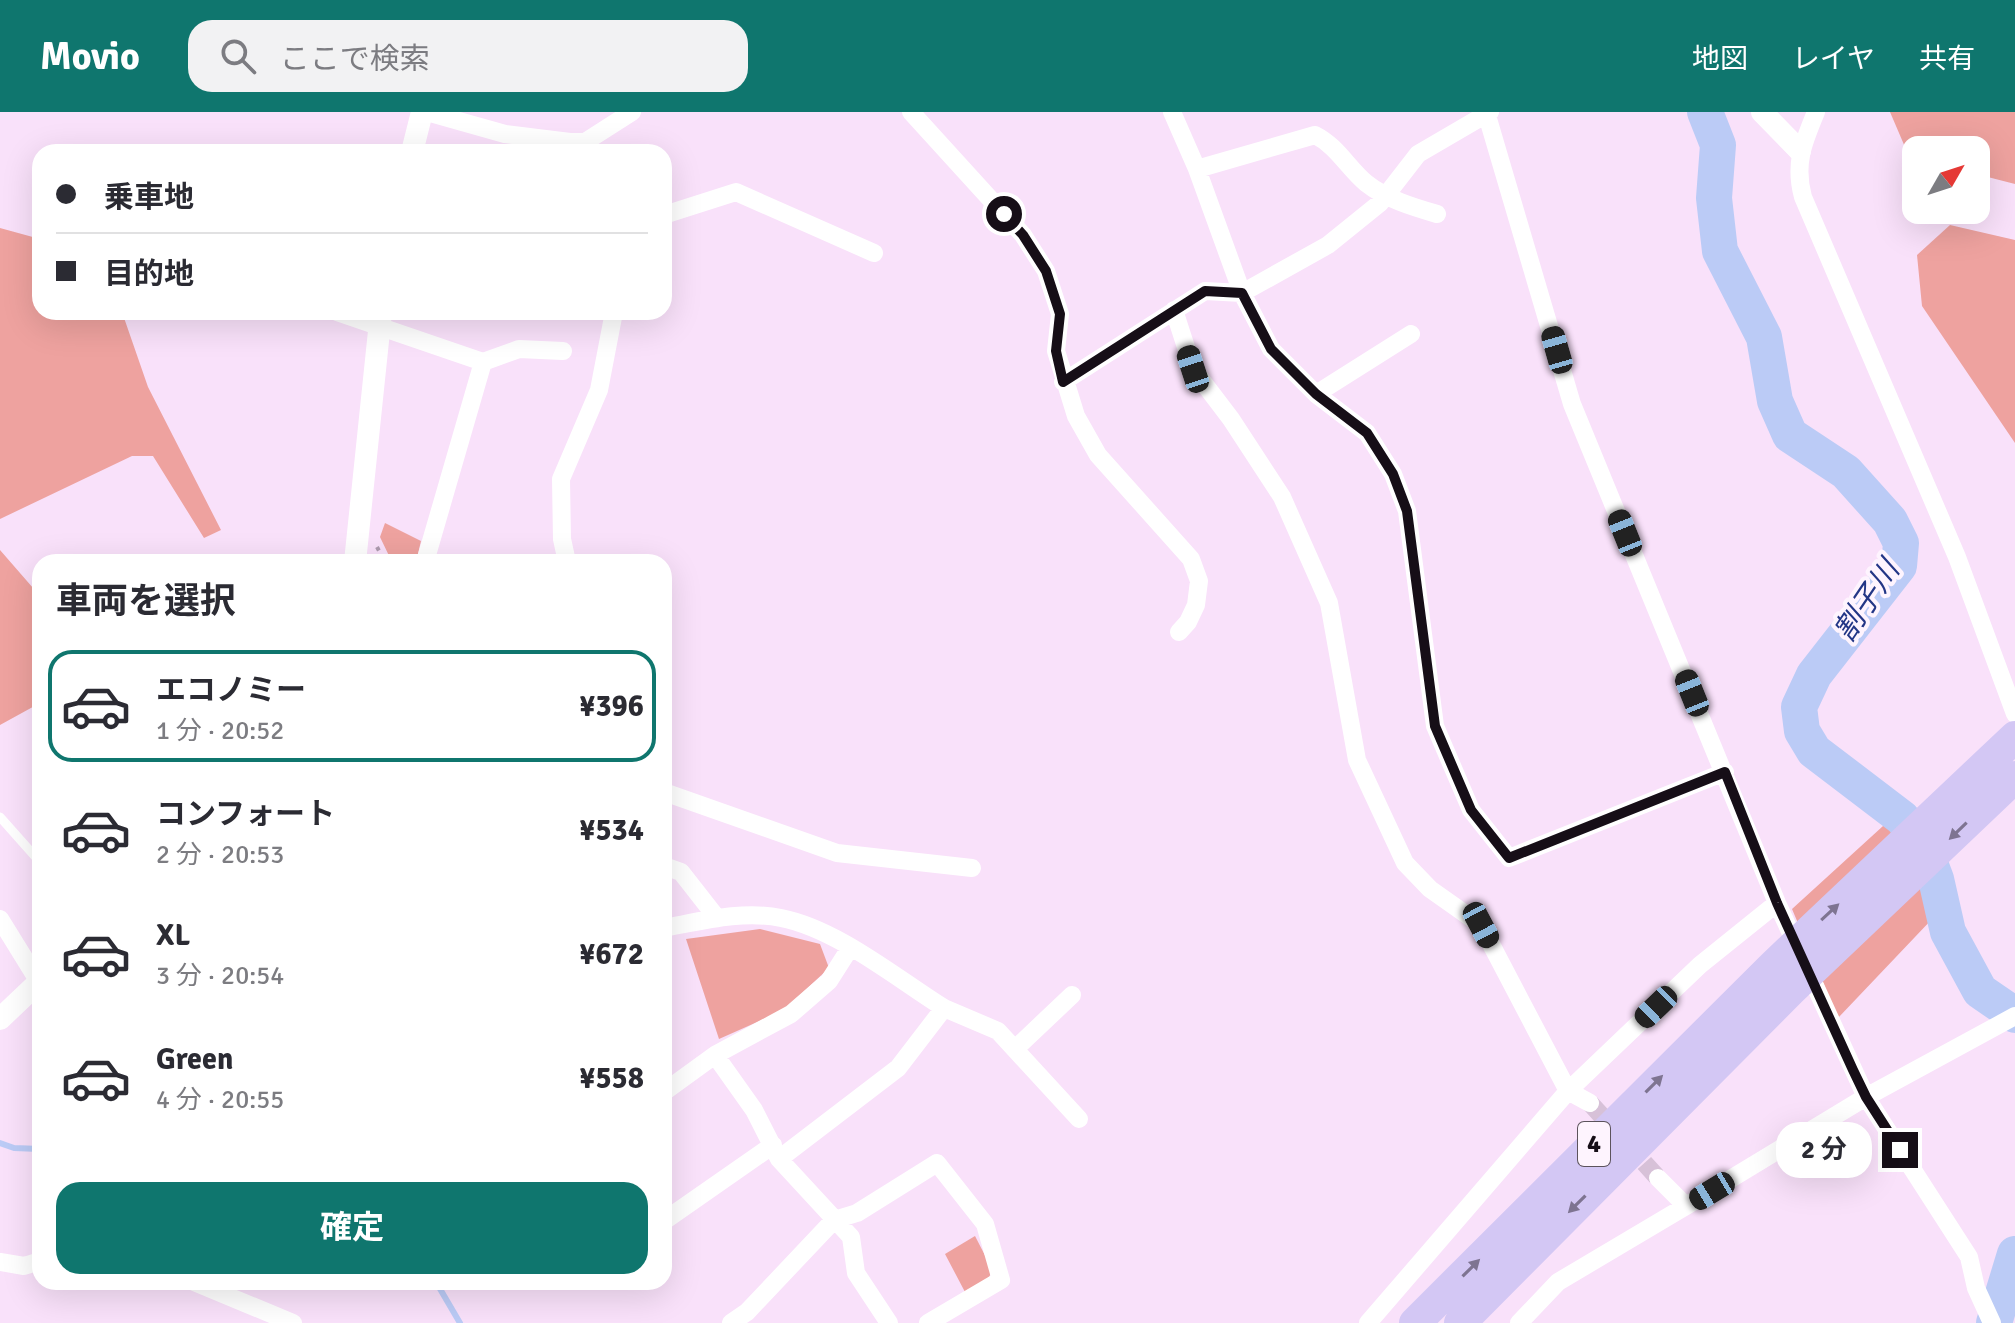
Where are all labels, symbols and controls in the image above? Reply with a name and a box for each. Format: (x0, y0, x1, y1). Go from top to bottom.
search box (188, 20, 748, 92)
text: Movio (40, 33, 140, 80)
icon: search (216, 34, 260, 78)
text: ここで検索 (280, 41, 430, 78)
text: 地図 (1692, 42, 1748, 76)
text: レイヤ (1792, 42, 1875, 76)
text: 共有 (1919, 42, 1975, 76)
north arrow (1902, 136, 1990, 224)
map controls (1902, 136, 1990, 224)
text: 乗車地 (104, 179, 194, 216)
route start (986, 196, 1022, 232)
text: 目的地 (104, 256, 194, 293)
car (1539, 324, 1575, 376)
car (1174, 342, 1212, 396)
car (1605, 506, 1645, 560)
water label: 割子川 (1826, 551, 1909, 649)
text: 車両を選択 (56, 579, 236, 624)
car (1672, 666, 1712, 720)
icon: car (60, 670, 132, 742)
text: エコノミー (156, 672, 306, 709)
text: ¥396 (579, 688, 644, 725)
text: 1 分 · 20:52 (156, 715, 284, 747)
icon: car (60, 794, 132, 866)
text: コンフォート (156, 796, 335, 833)
text: ¥534 (579, 812, 644, 849)
one-way arrow (1949, 822, 1968, 840)
text: 2 分 · 20:53 (156, 839, 284, 871)
car (1459, 898, 1503, 952)
one-way arrow (1820, 903, 1839, 921)
text: XL (156, 917, 190, 954)
icon: car (60, 918, 132, 990)
text: ¥672 (579, 936, 644, 973)
text: 3 分 · 20:54 (156, 960, 284, 992)
car (1630, 982, 1682, 1032)
text: Green (156, 1041, 233, 1078)
icon: car (60, 1042, 132, 1114)
text: ¥558 (579, 1060, 644, 1097)
one-way arrow (1644, 1075, 1663, 1094)
text: 4 分 · 20:55 (156, 1084, 284, 1116)
road number: 4 (1578, 1122, 1610, 1166)
callout: 2 分 (1776, 1122, 1872, 1178)
route end (1882, 1132, 1918, 1168)
text: 2 分 (1801, 1134, 1847, 1166)
car (1685, 1168, 1739, 1214)
button: 確定 (56, 1182, 648, 1274)
one-way arrow (1568, 1194, 1586, 1213)
one-way arrow (1461, 1259, 1479, 1278)

